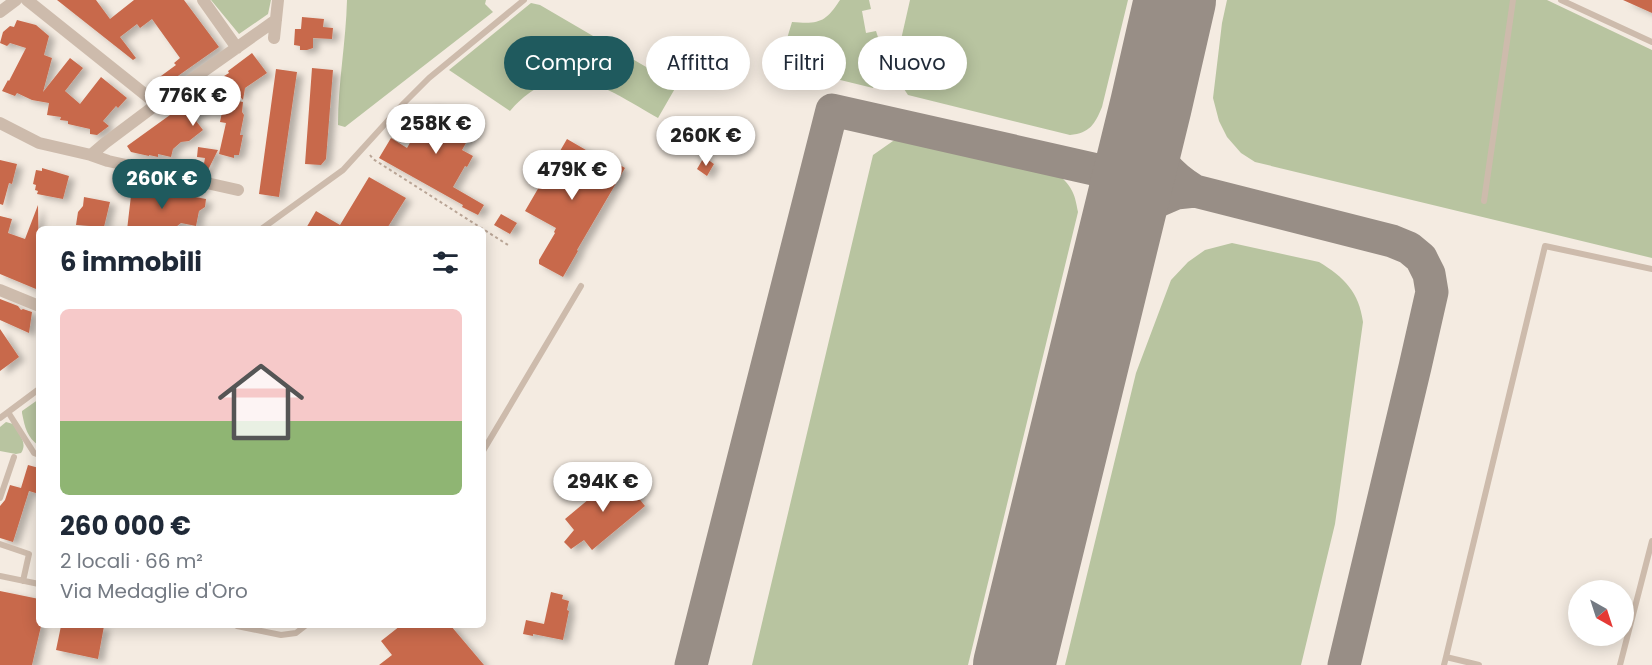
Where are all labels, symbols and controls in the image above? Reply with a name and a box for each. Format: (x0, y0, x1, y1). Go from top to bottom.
chip: Compra (504, 36, 634, 90)
chip: Affitta (646, 36, 750, 90)
chip: Filtri (762, 36, 846, 90)
chip: Nuovo (858, 36, 967, 90)
pin: 776K € (144, 76, 242, 127)
text: 776K € (159, 81, 227, 109)
pin: 258K € (387, 104, 485, 155)
text: 258K € (400, 109, 472, 137)
pin: 260K € (657, 116, 755, 167)
text: 260K € (670, 121, 742, 149)
pin: 479K € (523, 150, 621, 201)
text: 479K € (537, 155, 607, 183)
pin: 260K € (113, 159, 211, 210)
text: 260K € (126, 164, 198, 192)
text: 6 immobili (60, 244, 202, 280)
icon: filters (429, 246, 462, 279)
icon: home (207, 348, 315, 456)
pin: 294K € (554, 462, 652, 513)
text: 294K € (567, 467, 639, 495)
text: 260 000 € (60, 508, 191, 544)
text: 2 locali · 66 m² (60, 547, 203, 575)
text: Via Medaglie d'Oro (60, 577, 248, 605)
north arrow (1568, 580, 1634, 646)
map controls (1568, 580, 1634, 646)

